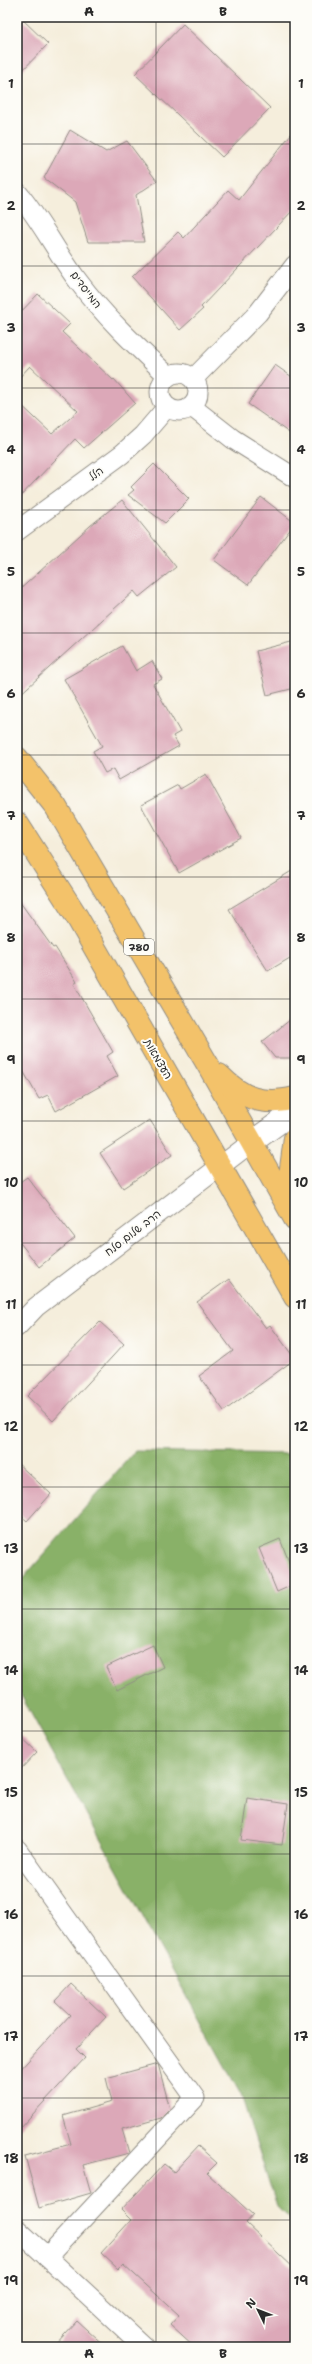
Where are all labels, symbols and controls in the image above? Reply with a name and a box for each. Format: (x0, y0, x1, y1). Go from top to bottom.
text: A (84, 3, 94, 20)
text: B (219, 3, 227, 20)
text: 1 (8, 75, 14, 92)
text: 1 (298, 75, 304, 92)
text: 2 (6, 197, 16, 214)
text: 2 (296, 197, 306, 214)
street label: המייסדים (67, 268, 105, 312)
text: 3 (6, 319, 16, 336)
text: 3 (296, 319, 306, 336)
text: 4 (6, 441, 16, 458)
text: 4 (296, 441, 306, 458)
street label: הלל (85, 463, 107, 485)
text: 5 (7, 563, 15, 580)
text: 5 (297, 563, 305, 580)
text: 6 (6, 685, 16, 702)
text: 6 (296, 685, 306, 702)
text: 7 (6, 807, 16, 824)
text: 7 (296, 807, 306, 824)
text: 8 (6, 929, 16, 946)
text: 8 (296, 929, 306, 946)
road number: 780 (124, 939, 154, 955)
street label: העצמאות (140, 1035, 176, 1082)
text: 9 (6, 1051, 16, 1068)
text: 9 (296, 1051, 306, 1068)
text: 10 (4, 1174, 18, 1191)
text: 10 (294, 1174, 308, 1191)
street label: הרב שלום סלח (102, 1206, 164, 1260)
text: 11 (5, 1296, 17, 1313)
text: 11 (295, 1296, 307, 1313)
text: 12 (4, 1418, 18, 1435)
text: 12 (294, 1418, 308, 1435)
text: 13 (4, 1540, 18, 1557)
text: 13 (294, 1540, 308, 1557)
text: 14 (4, 1662, 18, 1679)
text: 14 (294, 1662, 308, 1679)
text: 15 (4, 1784, 18, 1801)
text: 15 (294, 1784, 308, 1801)
text: 16 (4, 1906, 18, 1923)
text: 16 (294, 1906, 308, 1923)
text: 17 (4, 2028, 18, 2045)
text: 17 (294, 2028, 308, 2045)
text: 18 (4, 2150, 18, 2167)
text: 18 (294, 2150, 308, 2167)
text: 19 (4, 2272, 18, 2289)
text: 19 (294, 2272, 308, 2289)
north arrow (238, 2290, 278, 2330)
text: N (243, 2295, 260, 2312)
text: A (84, 2345, 94, 2362)
text: B (219, 2345, 227, 2362)

